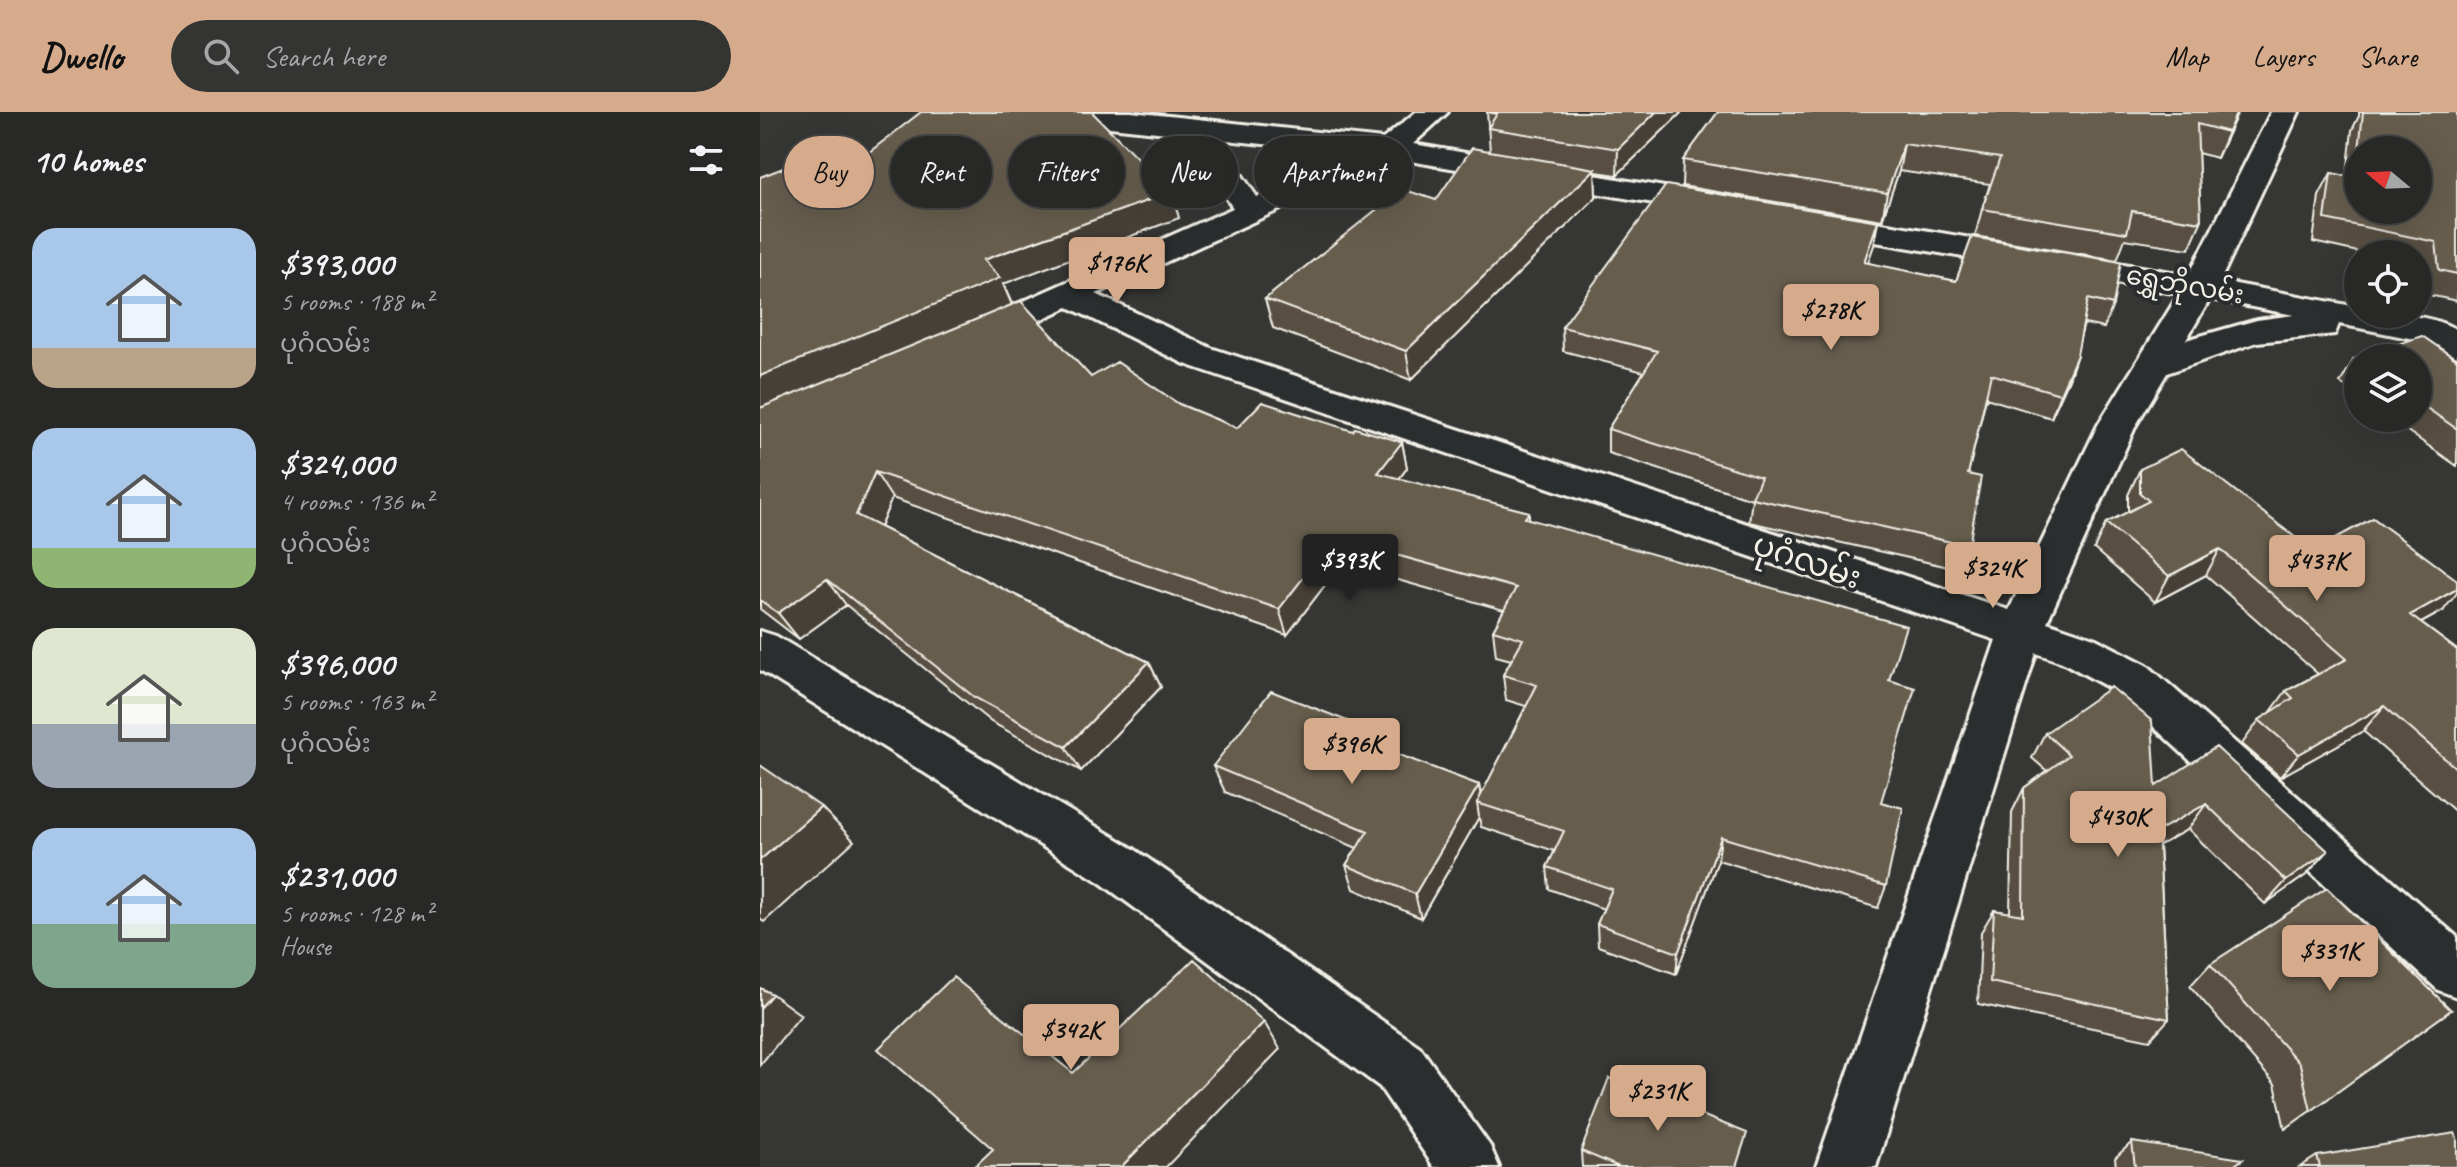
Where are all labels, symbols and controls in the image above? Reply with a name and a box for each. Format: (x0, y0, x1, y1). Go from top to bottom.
search box (171, 20, 731, 92)
text: Dwello (40, 33, 123, 80)
icon: search (199, 34, 243, 78)
text: Search here (263, 37, 385, 75)
text: Map (2166, 39, 2209, 74)
text: Layers (2253, 39, 2314, 74)
text: Share (2358, 39, 2417, 74)
chip: Buy (784, 136, 874, 208)
chip: Rent (890, 136, 992, 208)
chip: Filters (1008, 136, 1125, 208)
chip: New (1141, 136, 1238, 208)
chip: Apartment (1254, 136, 1413, 208)
north arrow (2344, 136, 2432, 224)
map controls (2344, 136, 2432, 432)
icon: filters (684, 138, 728, 182)
text: 10 homes (32, 139, 143, 182)
pin: $176K (1061, 237, 1173, 305)
button: locate (2344, 240, 2432, 328)
text: $393,000 (280, 242, 393, 285)
text: $176K (1087, 246, 1147, 279)
street label: ရွှေဘိုလမ်း (2123, 257, 2247, 316)
icon: home (96, 260, 192, 356)
pin: $278K (1775, 284, 1887, 352)
text: 5 rooms · 188 m² (280, 285, 432, 318)
text: $278K (1801, 293, 1861, 326)
text: ပုဂံလမ်း (280, 327, 371, 360)
button: layers (2344, 344, 2432, 432)
text: $324,000 (280, 442, 394, 485)
icon: home (96, 460, 192, 556)
text: 4 rooms · 136 m² (280, 485, 432, 518)
street label: ပုဂံလမ်း (1746, 521, 1867, 603)
text: ပုဂံလမ်း (280, 527, 371, 560)
pin: $393K (1294, 534, 1406, 602)
pin: $437K (2261, 535, 2373, 603)
pin: $324K (1937, 542, 2049, 610)
text: $393K (1320, 543, 1380, 576)
text: $437K (2287, 544, 2347, 577)
text: $324K (1963, 551, 2023, 584)
text: $396,000 (280, 642, 394, 685)
icon: home (96, 660, 192, 756)
text: 5 rooms · 163 m² (280, 685, 432, 718)
pin: $396K (1296, 718, 1408, 786)
text: ပုဂံလမ်း (280, 727, 371, 760)
text: $396K (1322, 727, 1382, 760)
pin: $430K (2062, 791, 2174, 859)
text: $430K (2088, 800, 2148, 833)
text: $231,000 (280, 854, 394, 897)
icon: home (96, 860, 192, 956)
text: 5 rooms · 128 m² (280, 897, 432, 930)
pin: $331K (2274, 925, 2386, 993)
text: House (280, 930, 331, 963)
text: $331K (2300, 934, 2360, 967)
pin: $342K (1015, 1004, 1127, 1072)
text: $342K (1041, 1013, 1101, 1046)
pin: $231K (1602, 1065, 1714, 1133)
text: $231K (1628, 1074, 1688, 1107)

